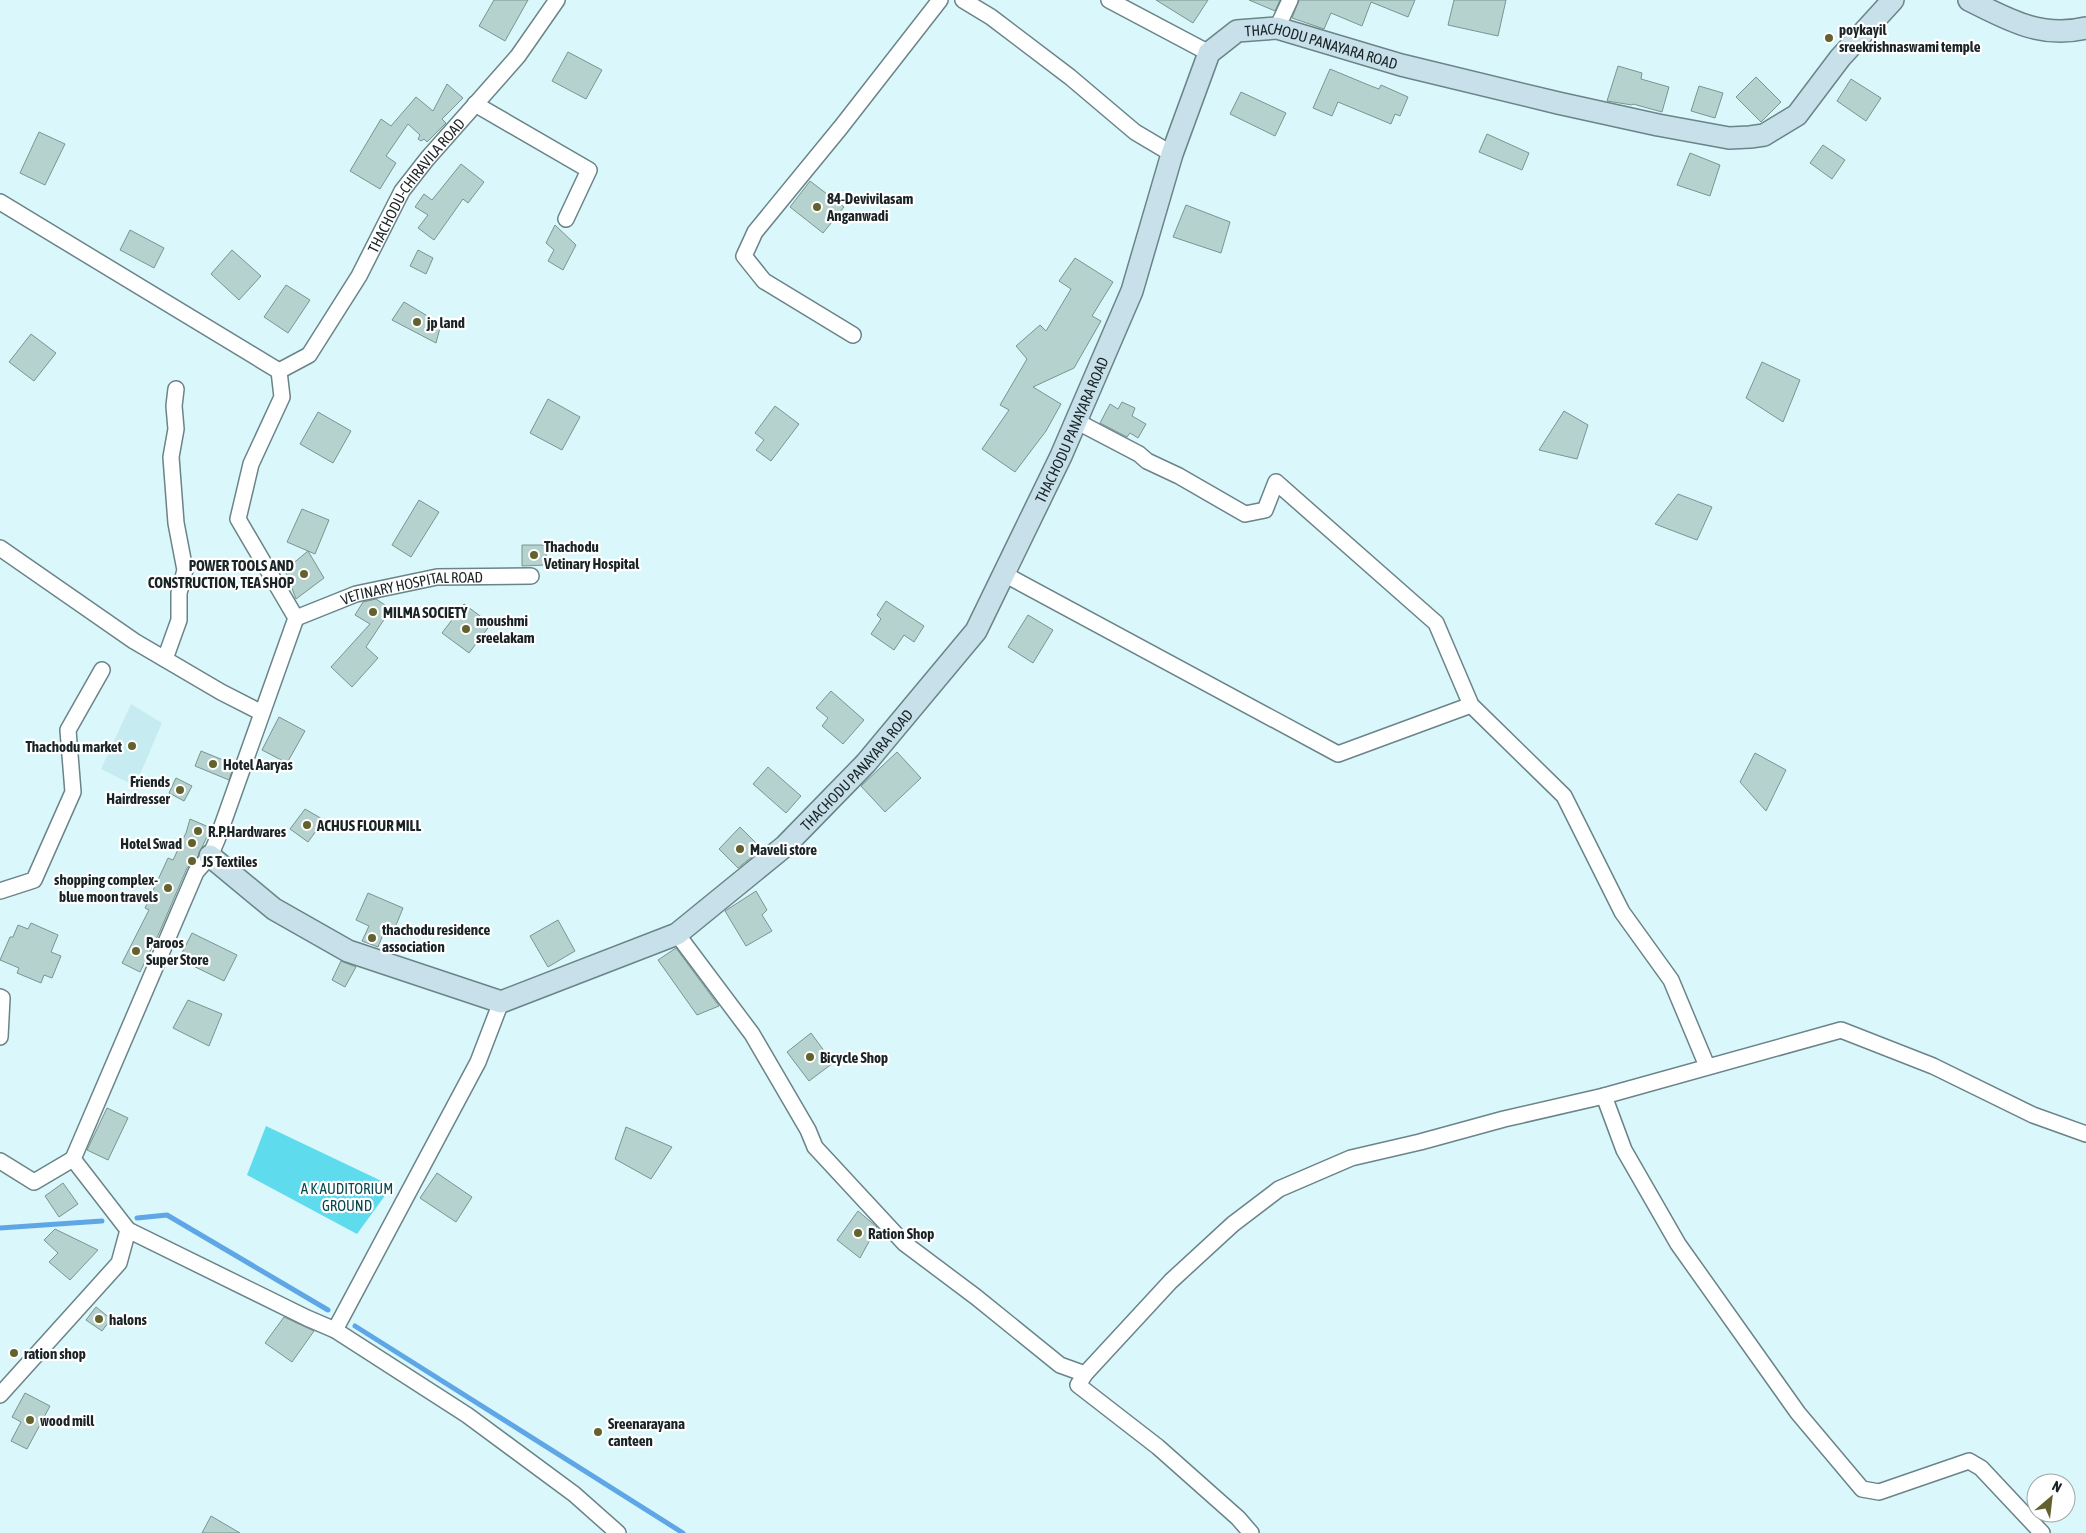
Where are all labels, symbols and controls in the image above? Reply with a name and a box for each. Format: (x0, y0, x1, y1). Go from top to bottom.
street label: THACHODU PANAYARA ROAD (1244, 19, 1400, 72)
place label: poykayil sreekrishnaswami temple (1839, 21, 1981, 55)
marker: poykayil sreekrishnaswami temple (1823, 32, 1835, 44)
street label: THACHODU-CHIRAVILA ROAD (364, 115, 468, 255)
place label: 84-Devivilasam Anganwadi (826, 190, 913, 224)
marker: 84-Devivilasam Anganwadi (811, 201, 823, 213)
place label: jp land (426, 314, 465, 331)
marker: jp land (411, 316, 423, 328)
street label: THACHODU PANAYARA ROAD (1031, 354, 1111, 505)
place label: Thachodu Vetinary Hospital (543, 538, 640, 572)
marker: Thachodu Vetinary Hospital (528, 549, 540, 561)
place label: POWER TOOLS AND CONSTRUCTION, TEA SHOP (148, 557, 295, 591)
marker: POWER TOOLS AND CONSTRUCTION, TEA SHOP (298, 568, 310, 580)
street label: VETINARY HOSPITAL ROAD (338, 568, 483, 608)
place label: MILMA SOCIETY (383, 604, 468, 621)
marker: MILMA SOCIETY (367, 606, 379, 618)
place label: moushmi sreelakam (476, 612, 535, 646)
marker: moushmi sreelakam (460, 623, 472, 635)
street label: THACHODU PANAYARA ROAD (797, 706, 916, 834)
place label: Thachodu market (26, 738, 123, 755)
marker: Thachodu market (126, 740, 138, 752)
place label: Hotel Aaryas (223, 756, 294, 773)
marker: Hotel Aaryas (207, 758, 219, 770)
place label: Friends Hairdresser (106, 773, 171, 807)
marker: Friends Hairdresser (174, 784, 186, 796)
place label: ACHUS FLOUR MILL (316, 817, 421, 834)
marker: ACHUS FLOUR MILL (301, 819, 313, 831)
place label: R.P.Hardwares (208, 823, 287, 840)
marker: R.P.Hardwares (192, 825, 204, 837)
place label: Hotel Swad (120, 835, 182, 852)
marker: Hotel Swad (186, 837, 198, 849)
place label: Maveli store (750, 841, 817, 858)
marker: Maveli store (734, 843, 746, 855)
place label: JS Textiles (201, 853, 258, 870)
marker: JS Textiles (186, 855, 198, 867)
place label: shopping complex- blue moon travels (54, 871, 159, 905)
marker: shopping complex- blue moon travels (162, 882, 174, 894)
place label: thachodu residence association (381, 921, 491, 955)
marker: thachodu residence association (366, 932, 378, 944)
place label: Paroos Super Store (146, 934, 209, 968)
marker: Paroos Super Store (130, 945, 142, 957)
place label: Bicycle Shop (820, 1049, 888, 1066)
marker: Bicycle Shop (804, 1051, 816, 1063)
park label: A K AUDITORIUM GROUND (301, 1180, 393, 1214)
place label: Ration Shop (868, 1225, 934, 1242)
marker: Ration Shop (852, 1227, 864, 1239)
place label: halons (109, 1311, 147, 1328)
marker: halons (93, 1313, 105, 1325)
place label: ration shop (24, 1345, 86, 1362)
marker: ration shop (8, 1347, 20, 1359)
place label: wood mill (40, 1412, 95, 1429)
marker: wood mill (24, 1414, 36, 1426)
place label: Sreenarayana canteen (608, 1415, 685, 1449)
marker: Sreenarayana canteen (592, 1426, 604, 1438)
north arrow (2026, 1473, 2076, 1523)
text: N (2050, 1478, 2065, 1496)

